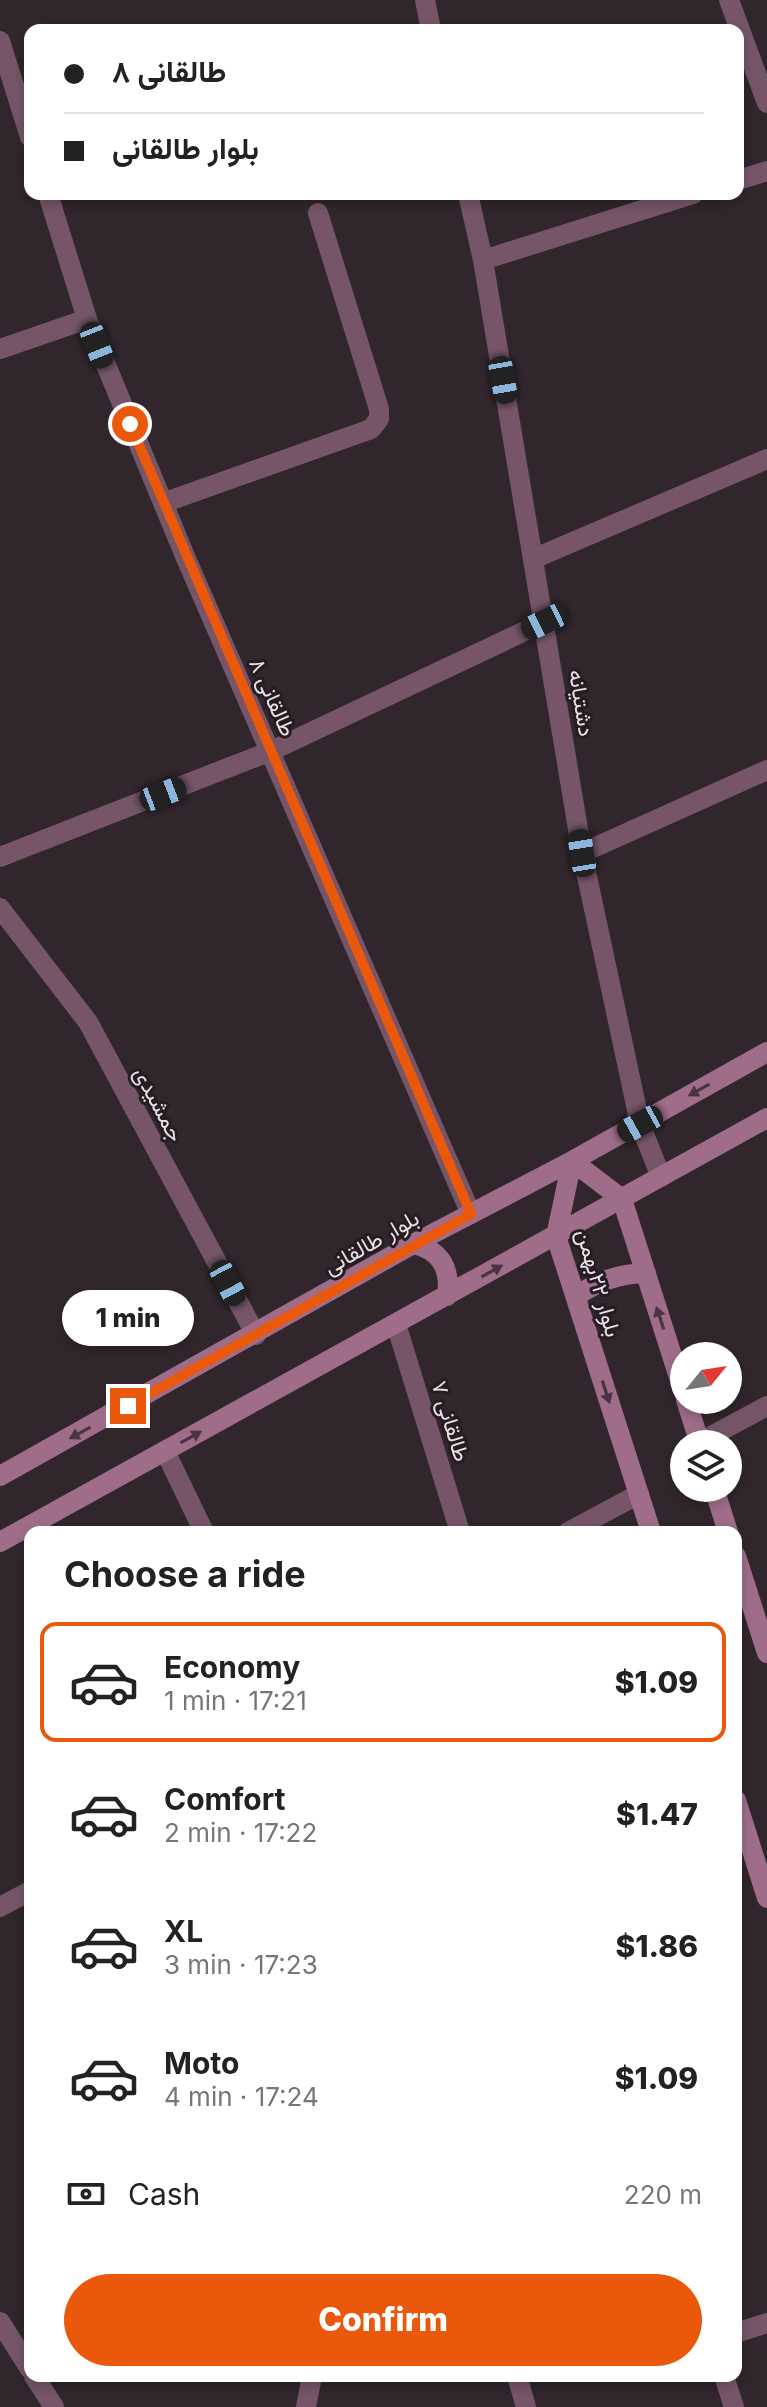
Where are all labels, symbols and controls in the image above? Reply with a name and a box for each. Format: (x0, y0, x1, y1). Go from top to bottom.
text: طالقانی ۸ (112, 53, 226, 89)
text: بلوار طالقانی (112, 130, 259, 166)
car (77, 318, 117, 372)
car (487, 354, 519, 406)
route start (112, 406, 148, 442)
car (517, 601, 571, 643)
street label: طالقانی ۸ (243, 654, 302, 741)
street label: دشتیانه (564, 668, 600, 738)
car (136, 774, 190, 814)
car (566, 827, 598, 879)
street label: جمشیدی (128, 1062, 190, 1146)
one-way arrow (688, 1083, 710, 1097)
car (613, 1102, 667, 1146)
street label: بلوار طالقانی (319, 1204, 424, 1281)
street label: بلوار ۲۲بهمن (570, 1226, 627, 1340)
car (206, 1256, 250, 1310)
one-way arrow (481, 1264, 504, 1278)
callout: 1 min (62, 1290, 194, 1346)
text: 1 min (95, 1302, 161, 1333)
one-way arrow (654, 1306, 666, 1330)
north arrow (670, 1342, 742, 1414)
map controls (670, 1342, 742, 1502)
street label: طالقانی ۷ (426, 1378, 476, 1465)
one-way arrow (601, 1380, 613, 1404)
route end (110, 1388, 146, 1424)
one-way arrow (68, 1426, 91, 1439)
one-way arrow (180, 1430, 202, 1444)
button: layers (670, 1430, 742, 1502)
text: Choose a ride (64, 1552, 306, 1596)
icon: car (68, 1646, 140, 1718)
text: Economy (164, 1649, 300, 1685)
text: $1.09 (615, 1664, 698, 1700)
text: 1 min · 17:21 (164, 1685, 307, 1716)
icon: car (68, 1778, 140, 1850)
text: Comfort (164, 1781, 285, 1817)
text: $1.47 (616, 1796, 698, 1832)
text: 2 min · 17:22 (164, 1817, 317, 1848)
icon: car (68, 1910, 140, 1982)
text: XL (164, 1913, 203, 1949)
text: $1.86 (616, 1928, 698, 1964)
text: 3 min · 17:23 (164, 1949, 318, 1980)
icon: car (68, 2042, 140, 2114)
text: Moto (164, 2045, 239, 2081)
text: $1.09 (615, 2060, 698, 2096)
text: 4 min · 17:24 (164, 2081, 319, 2112)
icon: cash (64, 2172, 108, 2216)
text: Cash (128, 2176, 200, 2212)
text: 220 m (624, 2179, 702, 2210)
button: Confirm (64, 2274, 702, 2366)

